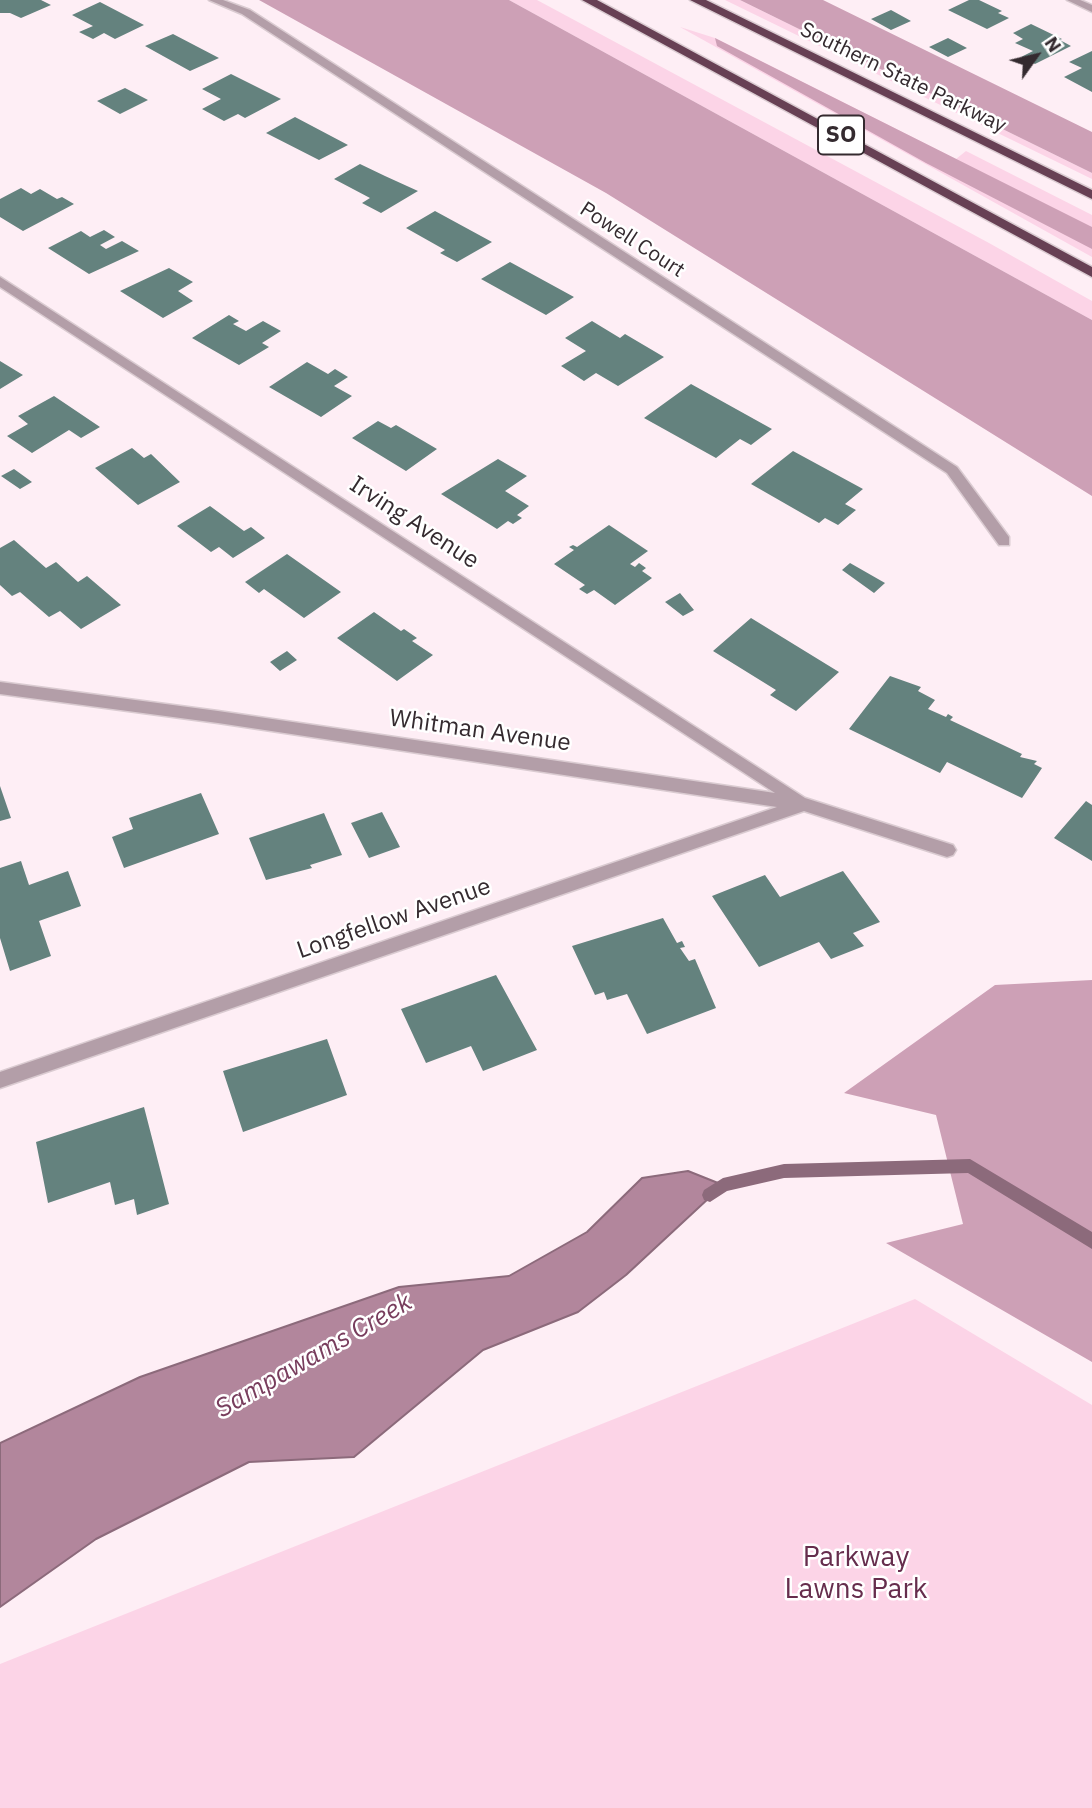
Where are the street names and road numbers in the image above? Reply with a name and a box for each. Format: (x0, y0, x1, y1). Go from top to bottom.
street label: Southern State Parkway (796, 17, 1010, 139)
road number: SO (818, 116, 864, 154)
street label: Powell Court (575, 197, 689, 283)
street label: Irving Avenue (344, 470, 484, 576)
street label: Whitman Avenue (388, 704, 572, 758)
street label: Longfellow Avenue (293, 872, 495, 966)

